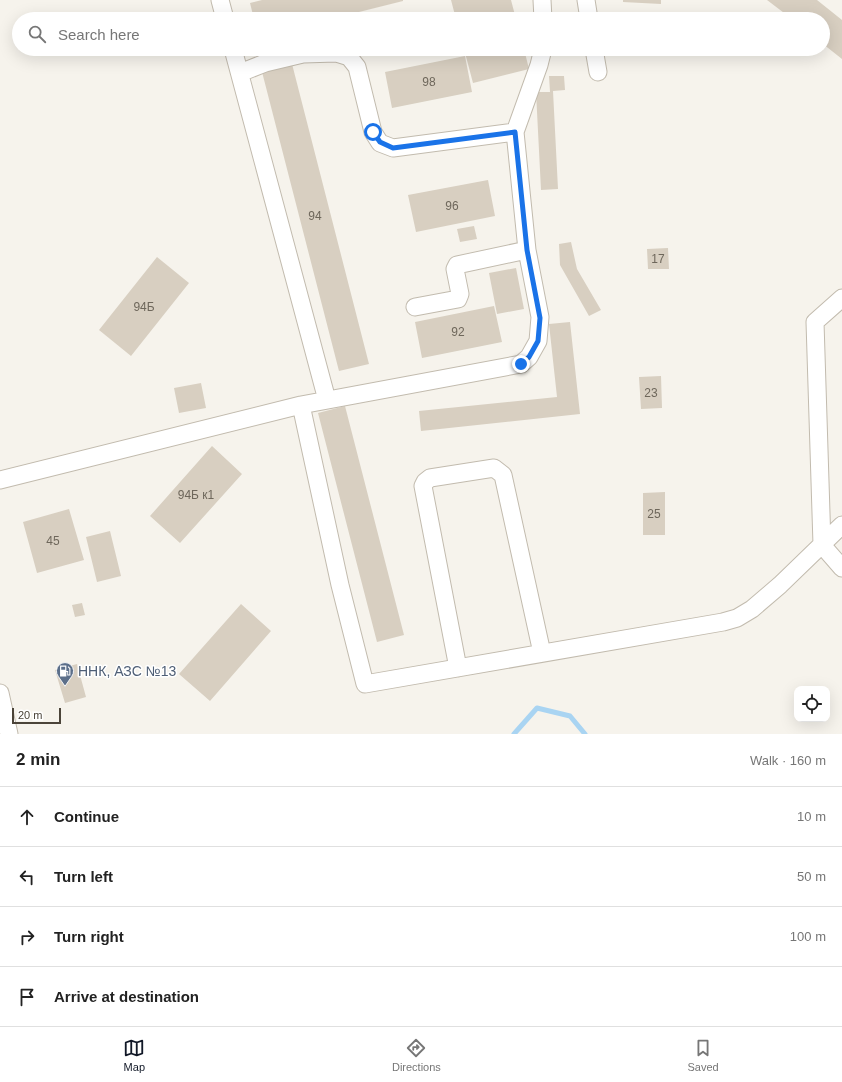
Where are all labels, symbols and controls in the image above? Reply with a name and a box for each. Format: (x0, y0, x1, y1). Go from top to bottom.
search box (12, 12, 830, 56)
icon: search (26, 23, 48, 45)
text: Search here (58, 26, 140, 43)
house number: 98 (422, 75, 436, 89)
route start (364, 123, 382, 141)
house number: 96 (445, 199, 459, 213)
house number: 94 (308, 209, 322, 223)
house number: 17 (651, 252, 665, 266)
house number: 94Б (133, 300, 155, 314)
house number: 92 (451, 325, 465, 339)
route end (512, 355, 530, 373)
house number: 23 (644, 386, 658, 400)
house number: 94Б к1 (178, 488, 215, 502)
house number: 25 (647, 507, 661, 521)
house number: 45 (46, 534, 60, 548)
fuel station icon: ННК, АЗС №13 (55, 661, 75, 686)
place label: ННК, АЗС №13 (78, 663, 176, 679)
map controls (794, 686, 830, 722)
button: locate (794, 686, 830, 722)
scale bar (12, 706, 61, 725)
text: 20 m (18, 709, 42, 721)
text: 2 min (16, 750, 60, 769)
text: Walk · 160 m (750, 753, 826, 768)
icon: ahead (16, 806, 38, 828)
text: Continue (54, 808, 119, 825)
text: 10 m (797, 809, 826, 824)
icon: left (16, 866, 38, 888)
text: Turn left (54, 868, 113, 885)
text: 50 m (797, 869, 826, 884)
icon: right (16, 926, 38, 948)
text: Turn right (54, 928, 124, 945)
text: 100 m (790, 929, 826, 944)
icon: arrive (16, 986, 38, 1008)
text: Arrive at destination (54, 988, 199, 1005)
tab: Map (123, 1037, 145, 1073)
tab: Directions (392, 1037, 441, 1073)
tab: Saved (687, 1037, 719, 1073)

